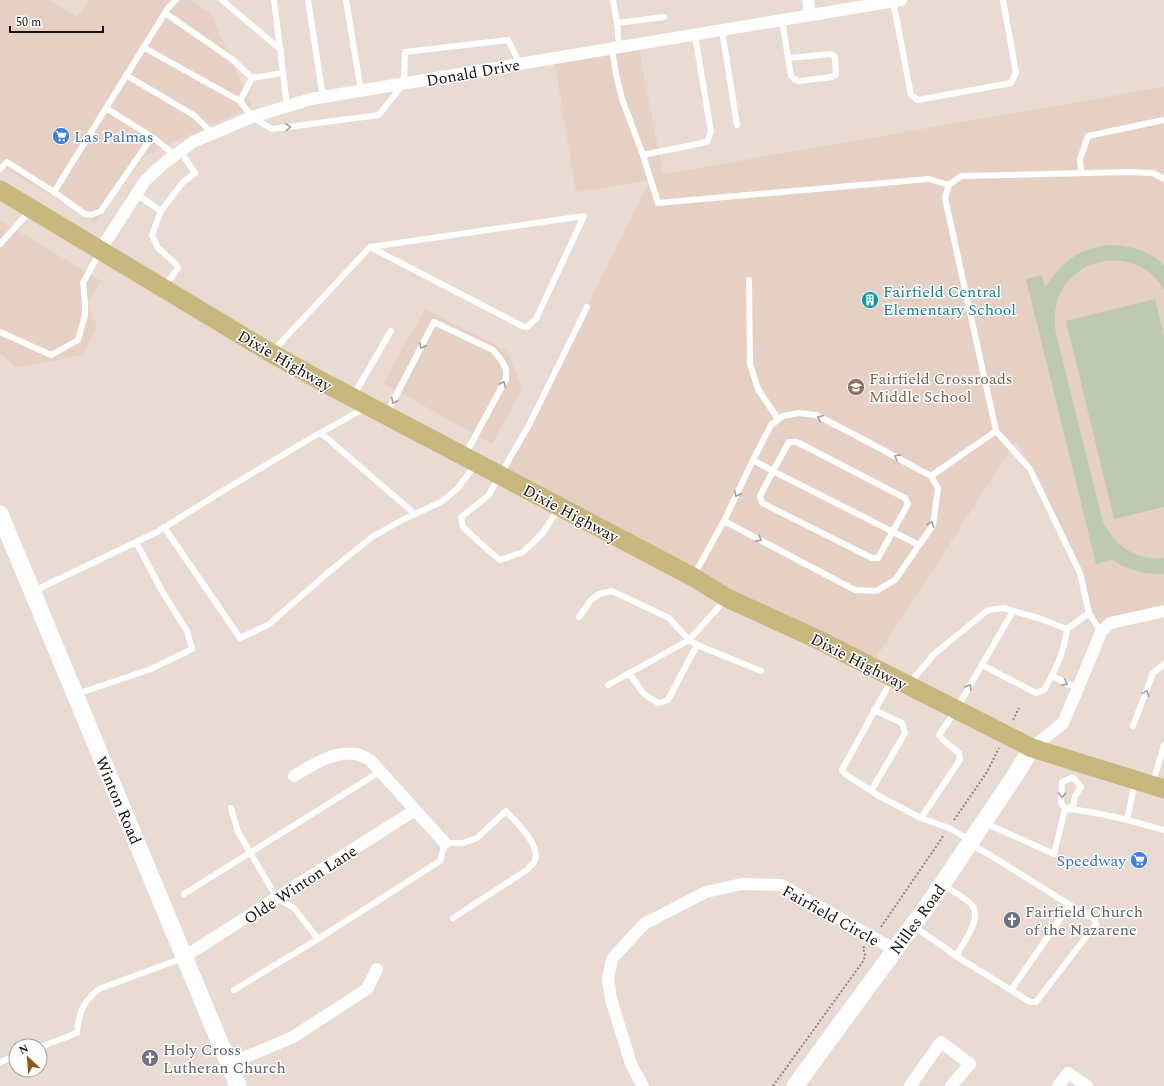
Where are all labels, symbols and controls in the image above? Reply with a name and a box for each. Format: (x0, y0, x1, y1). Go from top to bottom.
scale bar (10, 8, 103, 34)
text: 50 m (16, 13, 41, 32)
street label: Donald Drive (424, 53, 522, 93)
one-way arrow (285, 123, 291, 132)
place label: Las Palmas (74, 125, 154, 149)
supermarket icon: Las Palmas (51, 126, 71, 146)
place label: Fairfield Central Elementary School (883, 280, 1016, 322)
building icon: Fairfield Central Elementary School (860, 290, 880, 310)
street label: Dixie Highway (233, 324, 337, 398)
one-way arrow (420, 341, 427, 349)
place label: Fairfield Crossroads Middle School (869, 367, 1013, 409)
school or university icon: Fairfield Crossroads Middle School (846, 377, 866, 397)
one-way arrow (498, 381, 506, 388)
one-way arrow (391, 397, 398, 404)
one-way arrow (817, 414, 824, 422)
one-way arrow (893, 455, 901, 462)
street label: Dixie Highway (518, 479, 624, 550)
one-way arrow (734, 489, 742, 497)
one-way arrow (927, 521, 935, 528)
one-way arrow (755, 534, 762, 542)
street label: Dixie Highway (806, 627, 912, 697)
one-way arrow (1060, 678, 1068, 686)
one-way arrow (965, 684, 972, 692)
one-way arrow (1141, 689, 1149, 696)
street label: Winton Road (89, 753, 147, 848)
one-way arrow (1058, 793, 1066, 799)
street label: Olde Winton Lane (239, 839, 362, 931)
place label: Speedway (1056, 849, 1127, 873)
supermarket icon: Speedway (1129, 850, 1149, 870)
street label: Fairfield Circle (778, 879, 883, 953)
street label: Nilles Road (884, 879, 952, 960)
place label: Fairfield Church of the Nazarene (1025, 900, 1143, 942)
church icon: Fairfield Church of the Nazarene (1002, 910, 1022, 930)
north arrow (8, 1038, 48, 1078)
place label: Holy Cross Lutheran Church (163, 1038, 286, 1080)
text: N (16, 1040, 32, 1059)
church icon: Holy Cross Lutheran Church (140, 1048, 160, 1068)

